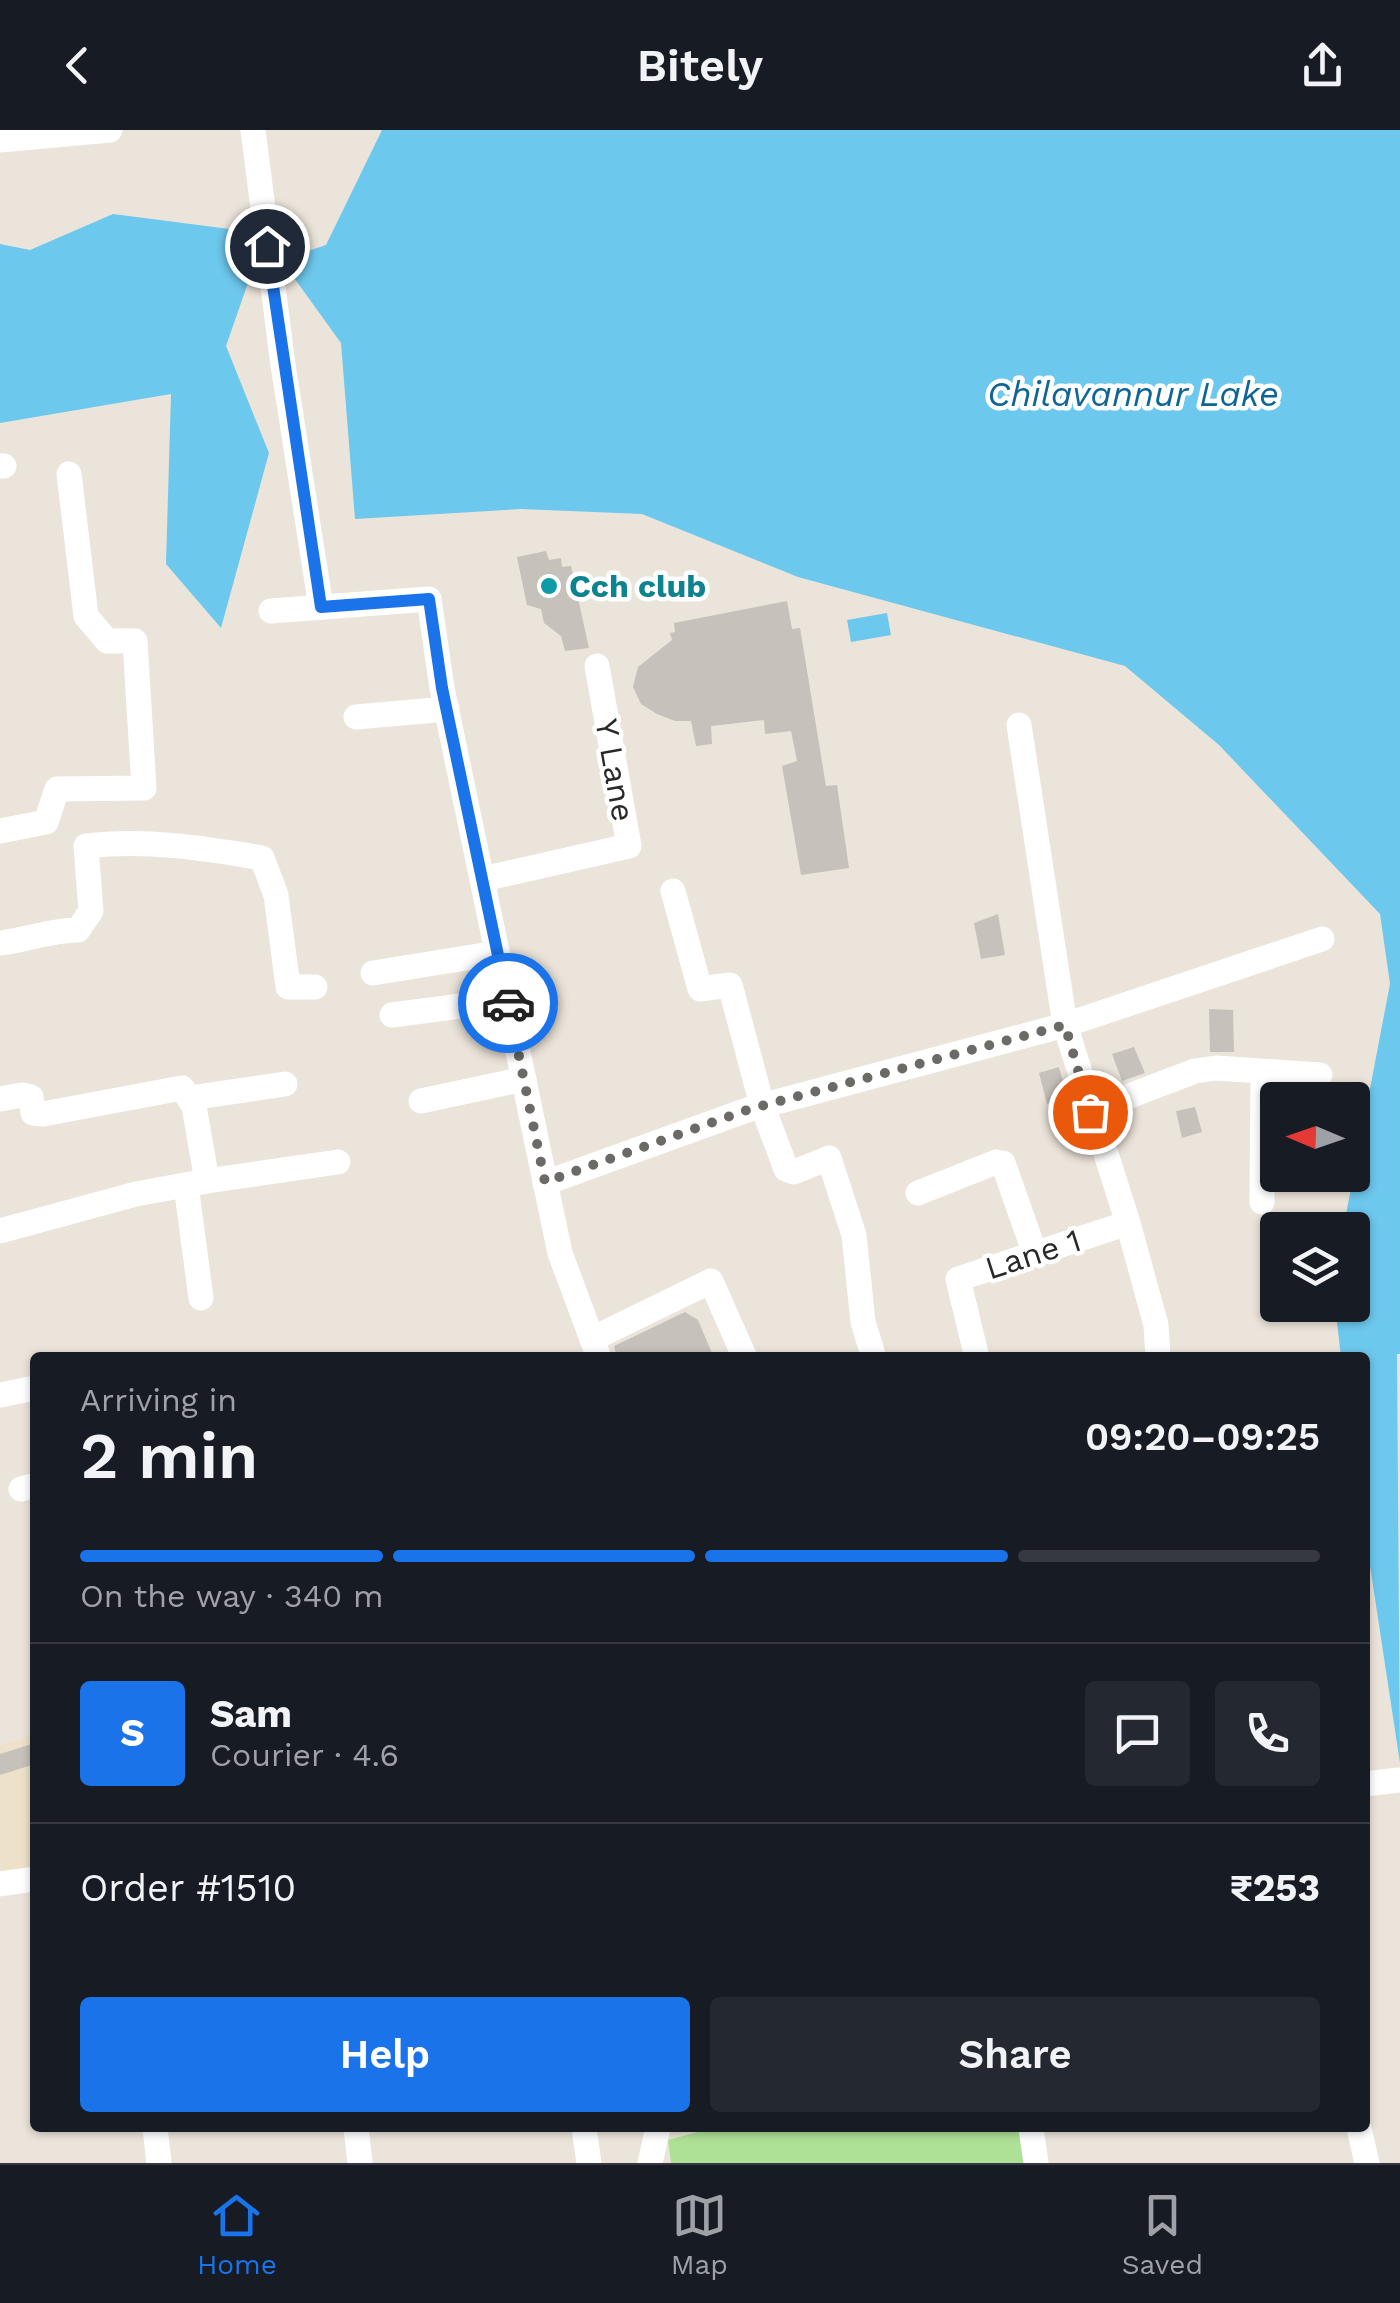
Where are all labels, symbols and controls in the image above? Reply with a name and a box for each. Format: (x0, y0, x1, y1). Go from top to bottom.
icon: back (50, 38, 105, 93)
icon: share (1295, 38, 1350, 93)
text: Bitely (637, 39, 763, 92)
pin (225, 204, 310, 289)
icon: home (240, 219, 295, 274)
water label: Chilavannur Lake (987, 373, 1279, 415)
place label: Cch club (569, 567, 706, 605)
marker: Cch club (538, 575, 560, 597)
street label: Y Lane (587, 716, 643, 824)
courier (458, 953, 558, 1053)
icon: car (481, 976, 536, 1031)
pin (1048, 1070, 1133, 1155)
north arrow (1260, 1082, 1370, 1192)
map controls (1260, 1082, 1370, 1322)
icon: bag (1063, 1085, 1118, 1140)
button: layers (1260, 1212, 1370, 1322)
street label: Lane 1 (980, 1221, 1086, 1287)
text: Arriving in (80, 1381, 237, 1419)
text: 09:20–09:25 (1085, 1415, 1320, 1459)
text: 2 min (80, 1418, 258, 1494)
text: On the way · 340 m (80, 1577, 384, 1615)
button: chat (1085, 1681, 1190, 1786)
button: phone (1215, 1681, 1320, 1786)
text: Sam (210, 1692, 292, 1736)
text: S (120, 1711, 145, 1755)
text: Courier · 4.6 (210, 1736, 399, 1774)
text: Order #1510 (80, 1866, 296, 1910)
text: ₹253 (1230, 1866, 1320, 1910)
button: Help (80, 1997, 690, 2112)
button: Share (710, 1997, 1320, 2112)
tab: Home (197, 2188, 277, 2281)
tab: Map (671, 2188, 728, 2281)
tab: Saved (1122, 2188, 1203, 2281)

